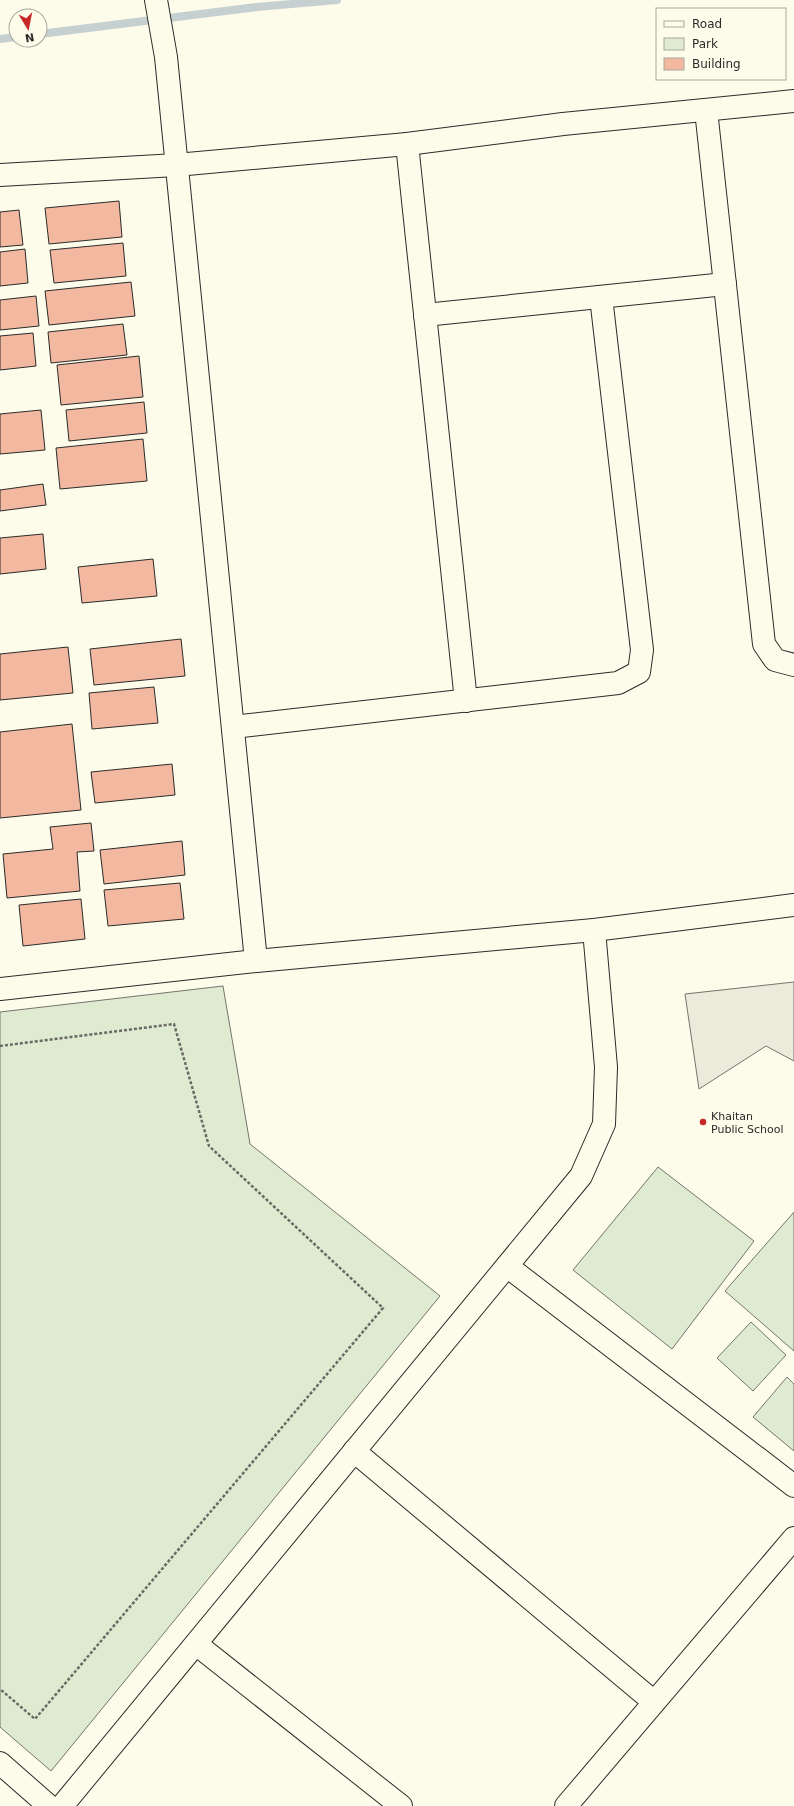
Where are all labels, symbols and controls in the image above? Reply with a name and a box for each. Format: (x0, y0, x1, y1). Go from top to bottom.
north arrow (8, 8, 48, 48)
legend (656, 8, 786, 80)
text: Road (692, 17, 722, 31)
text: N (24, 30, 35, 45)
text: Park (692, 37, 718, 51)
text: Building (692, 57, 741, 71)
place label: Khaitan Public School (711, 1110, 784, 1136)
marker: Khaitan Public School (698, 1117, 708, 1127)

